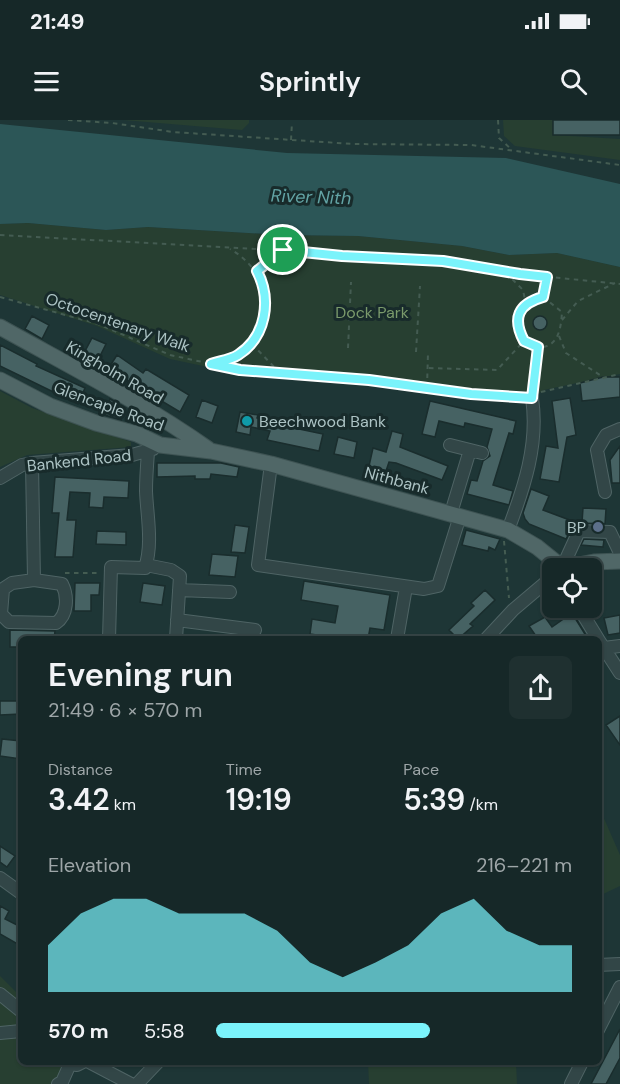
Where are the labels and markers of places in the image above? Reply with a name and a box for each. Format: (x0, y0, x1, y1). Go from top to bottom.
pin (257, 224, 308, 275)
place label: Beechwood Bank (259, 411, 386, 432)
marker: Beechwood Bank (240, 414, 254, 428)
place label: BP (567, 517, 586, 538)
marker: BP (591, 520, 605, 534)

